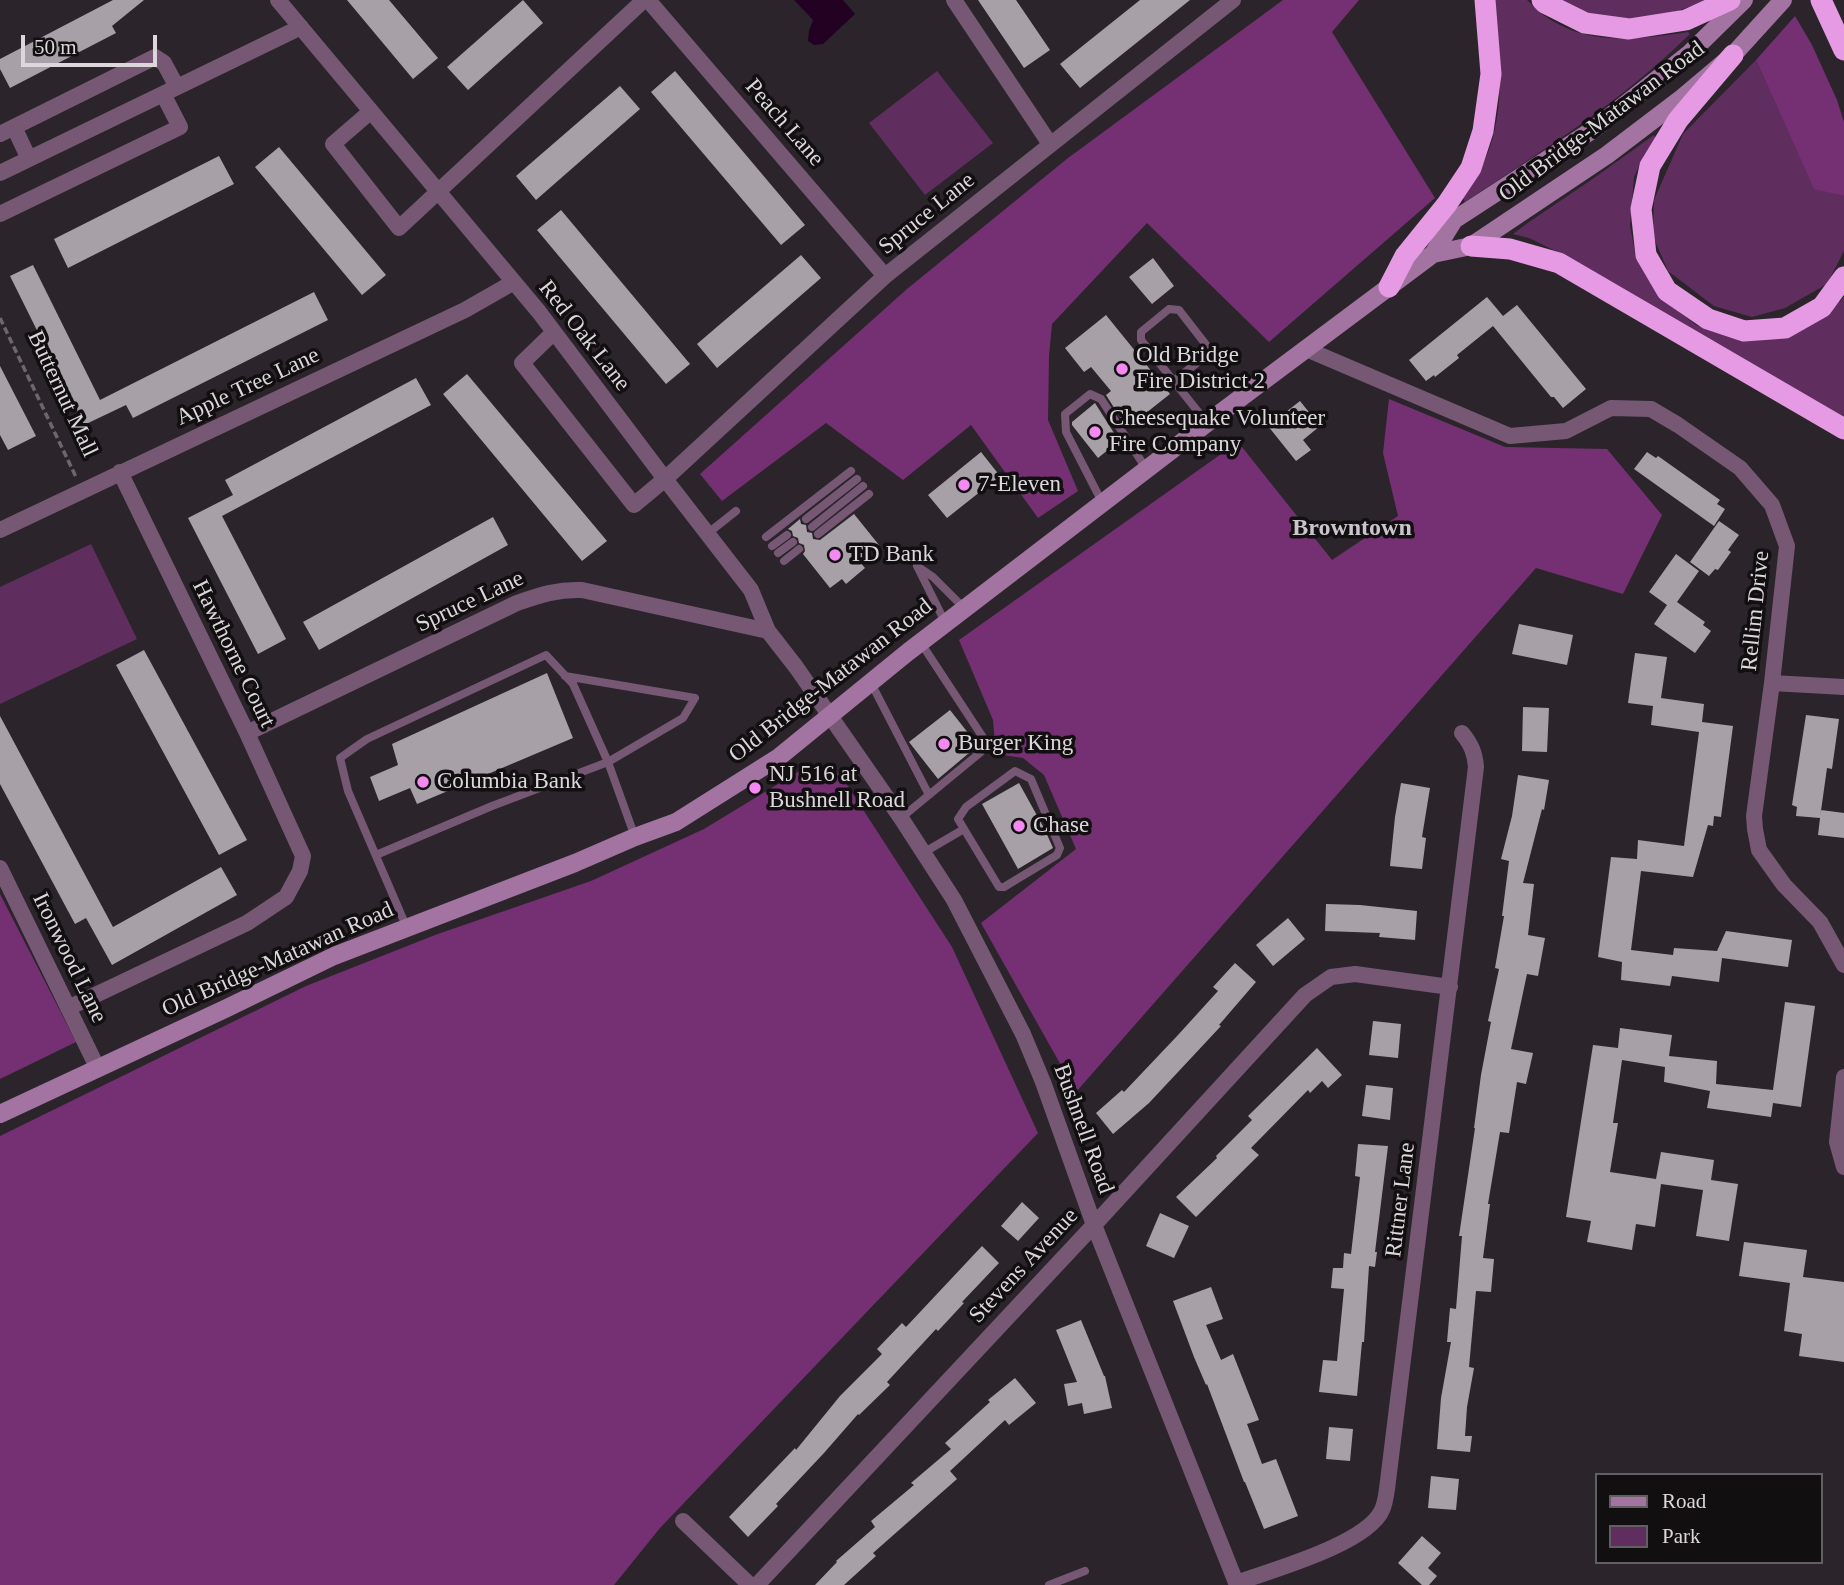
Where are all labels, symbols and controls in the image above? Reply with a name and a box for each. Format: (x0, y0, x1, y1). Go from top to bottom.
scale bar (24, 21, 161, 65)
text: 50 m (34, 35, 77, 59)
street label: Old Bridge-Matawan Road (1494, 36, 1710, 208)
street label: Peach Lane (739, 74, 829, 172)
street label: Spruce Lane (873, 167, 981, 261)
street label: Red Oak Lane (532, 275, 636, 397)
street label: Butternut Mall (21, 327, 103, 461)
street label: Apple Tree Lane (172, 342, 324, 432)
place label: Old Bridge Fire District 2 (1136, 342, 1265, 396)
marker: Old Bridge Fire District 2 (1114, 361, 1130, 377)
place label: Cheesequake Volunteer Fire Company (1109, 405, 1325, 459)
marker: Cheesequake Volunteer Fire Company (1087, 424, 1103, 440)
place label: 7-Eleven (978, 471, 1061, 499)
marker: 7-Eleven (956, 477, 972, 493)
district label: Browntown (1292, 515, 1412, 543)
place label: TD Bank (849, 541, 934, 569)
marker: TD Bank (827, 547, 843, 563)
street label: Rellim Drive (1736, 550, 1776, 672)
street label: Spruce Lane (412, 565, 528, 639)
street label: Hawthorne Court (185, 576, 281, 732)
street label: Old Bridge-Matawan Road (724, 593, 938, 769)
place label: Burger King (958, 730, 1073, 758)
marker: Burger King (936, 736, 952, 752)
place label: NJ 516 at Bushnell Road (769, 761, 905, 815)
place label: Columbia Bank (437, 768, 582, 796)
marker: Columbia Bank (415, 774, 431, 790)
marker: NJ 516 at Bushnell Road (747, 780, 763, 796)
place label: Chase (1033, 812, 1089, 840)
marker: Chase (1011, 818, 1027, 834)
street label: Ironwood Lane (26, 889, 112, 1027)
street label: Old Bridge-Matawan Road (158, 896, 398, 1024)
street label: Bushnell Road (1047, 1060, 1119, 1198)
street label: Rittner Lane (1380, 1141, 1422, 1259)
street label: Stevens Avenue (964, 1203, 1084, 1329)
legend (1596, 1473, 1823, 1564)
text: Road (1662, 1489, 1706, 1513)
text: Park (1662, 1524, 1701, 1548)

